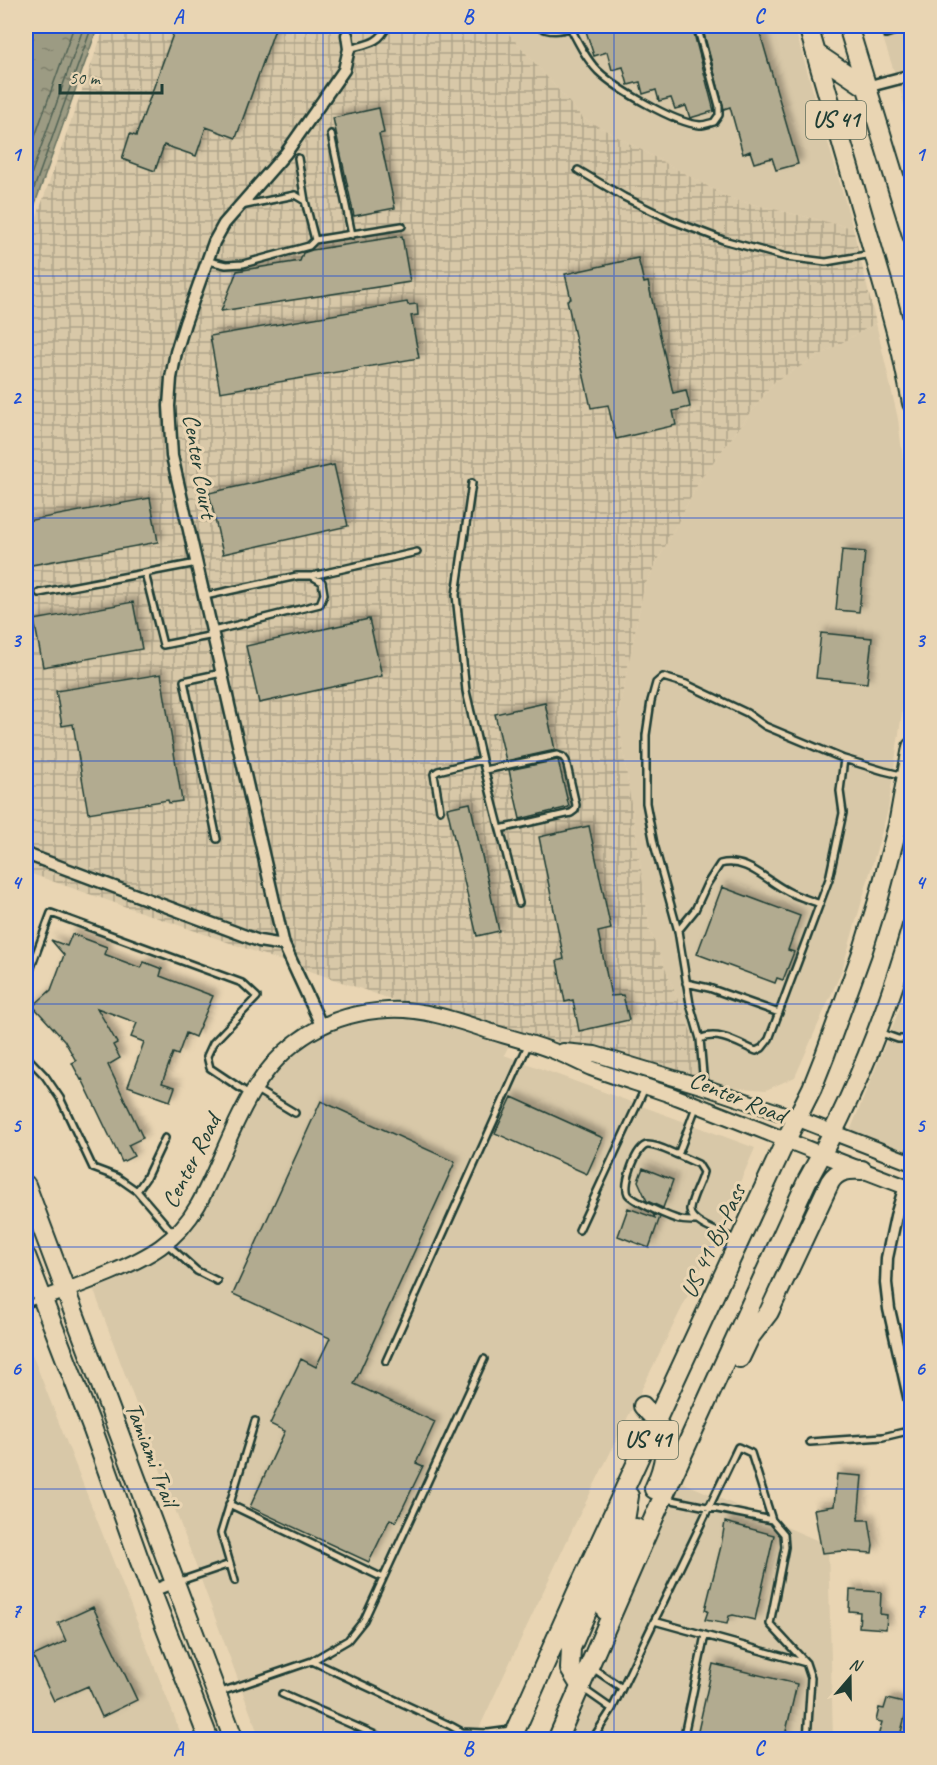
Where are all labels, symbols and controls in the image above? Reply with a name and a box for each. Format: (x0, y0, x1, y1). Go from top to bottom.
text: A (173, 4, 185, 29)
text: B (463, 4, 475, 29)
text: C (754, 4, 766, 29)
scale bar (60, 57, 162, 95)
text: 50 m (69, 67, 102, 89)
road number: US 41 (806, 101, 866, 139)
text: 1 (12, 142, 23, 167)
text: 1 (916, 142, 927, 167)
text: 2 (12, 385, 23, 410)
text: 2 (916, 385, 927, 410)
street label: Center Court (176, 412, 224, 523)
text: 3 (12, 628, 23, 653)
text: 3 (916, 628, 927, 653)
text: 4 (12, 870, 24, 895)
text: 4 (916, 870, 928, 895)
street label: Center Road (685, 1064, 794, 1131)
street label: Center Road (155, 1106, 229, 1213)
text: 5 (12, 1113, 23, 1138)
text: 5 (916, 1113, 927, 1138)
street label: US 41 By-Pass (674, 1178, 753, 1303)
text: 6 (11, 1356, 22, 1381)
text: 6 (915, 1356, 926, 1381)
street label: Tamiami Trail (119, 1398, 187, 1514)
road number: US 41 (618, 1421, 678, 1459)
text: 7 (12, 1598, 23, 1623)
text: 7 (916, 1598, 927, 1623)
north arrow (820, 1648, 880, 1708)
text: N (847, 1654, 866, 1677)
text: A (173, 1736, 185, 1761)
text: B (463, 1736, 475, 1761)
text: C (754, 1736, 766, 1761)

